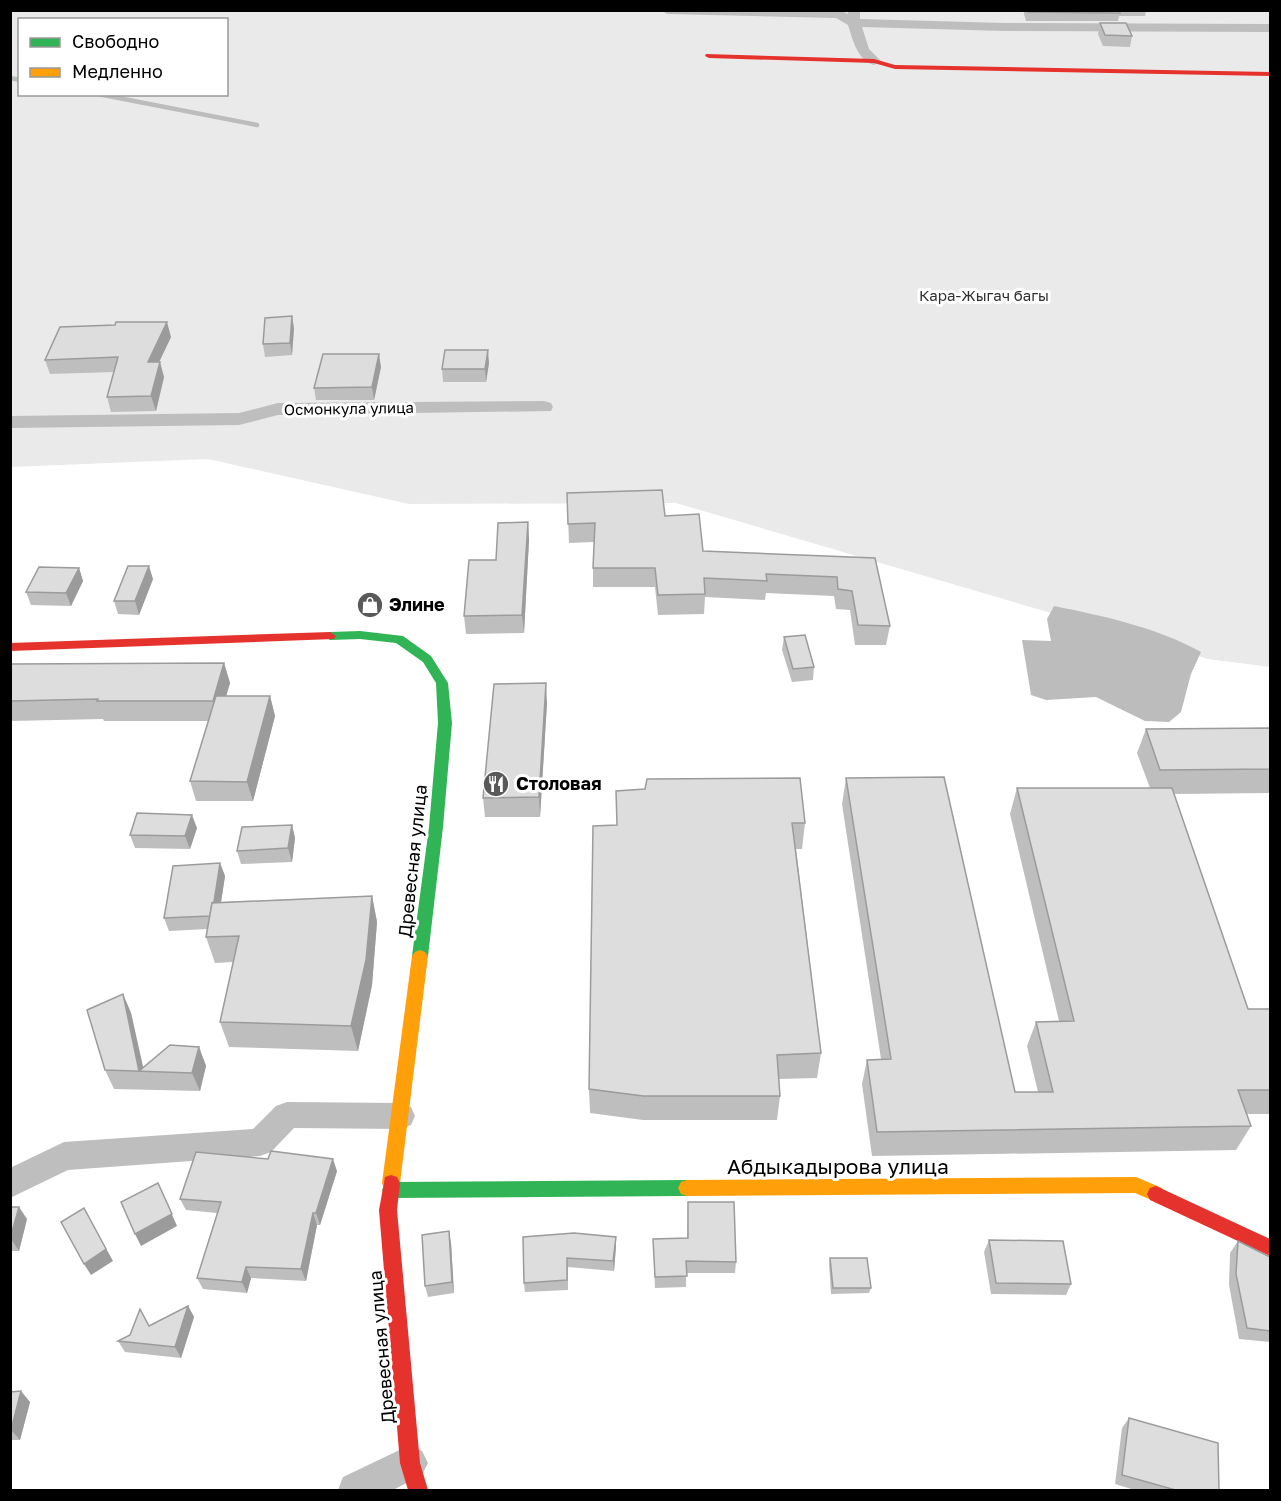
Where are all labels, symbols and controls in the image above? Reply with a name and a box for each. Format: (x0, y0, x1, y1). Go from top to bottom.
legend (18, 18, 228, 96)
text: Свободно (72, 30, 159, 52)
text: Медленно (72, 60, 163, 82)
park label: Кара-Жыгач багы (919, 286, 1049, 304)
street label: Осмонкула улица (284, 398, 414, 418)
shop icon: Элине (355, 590, 385, 620)
place label: Элине (389, 593, 445, 615)
restaurant icon: Столовая (481, 769, 511, 799)
place label: Столовая (516, 772, 602, 794)
street label: Древесная улица (393, 783, 431, 938)
street label: Абдыкадырова улица (727, 1153, 949, 1179)
street label: Древесная улица (363, 1270, 399, 1425)

